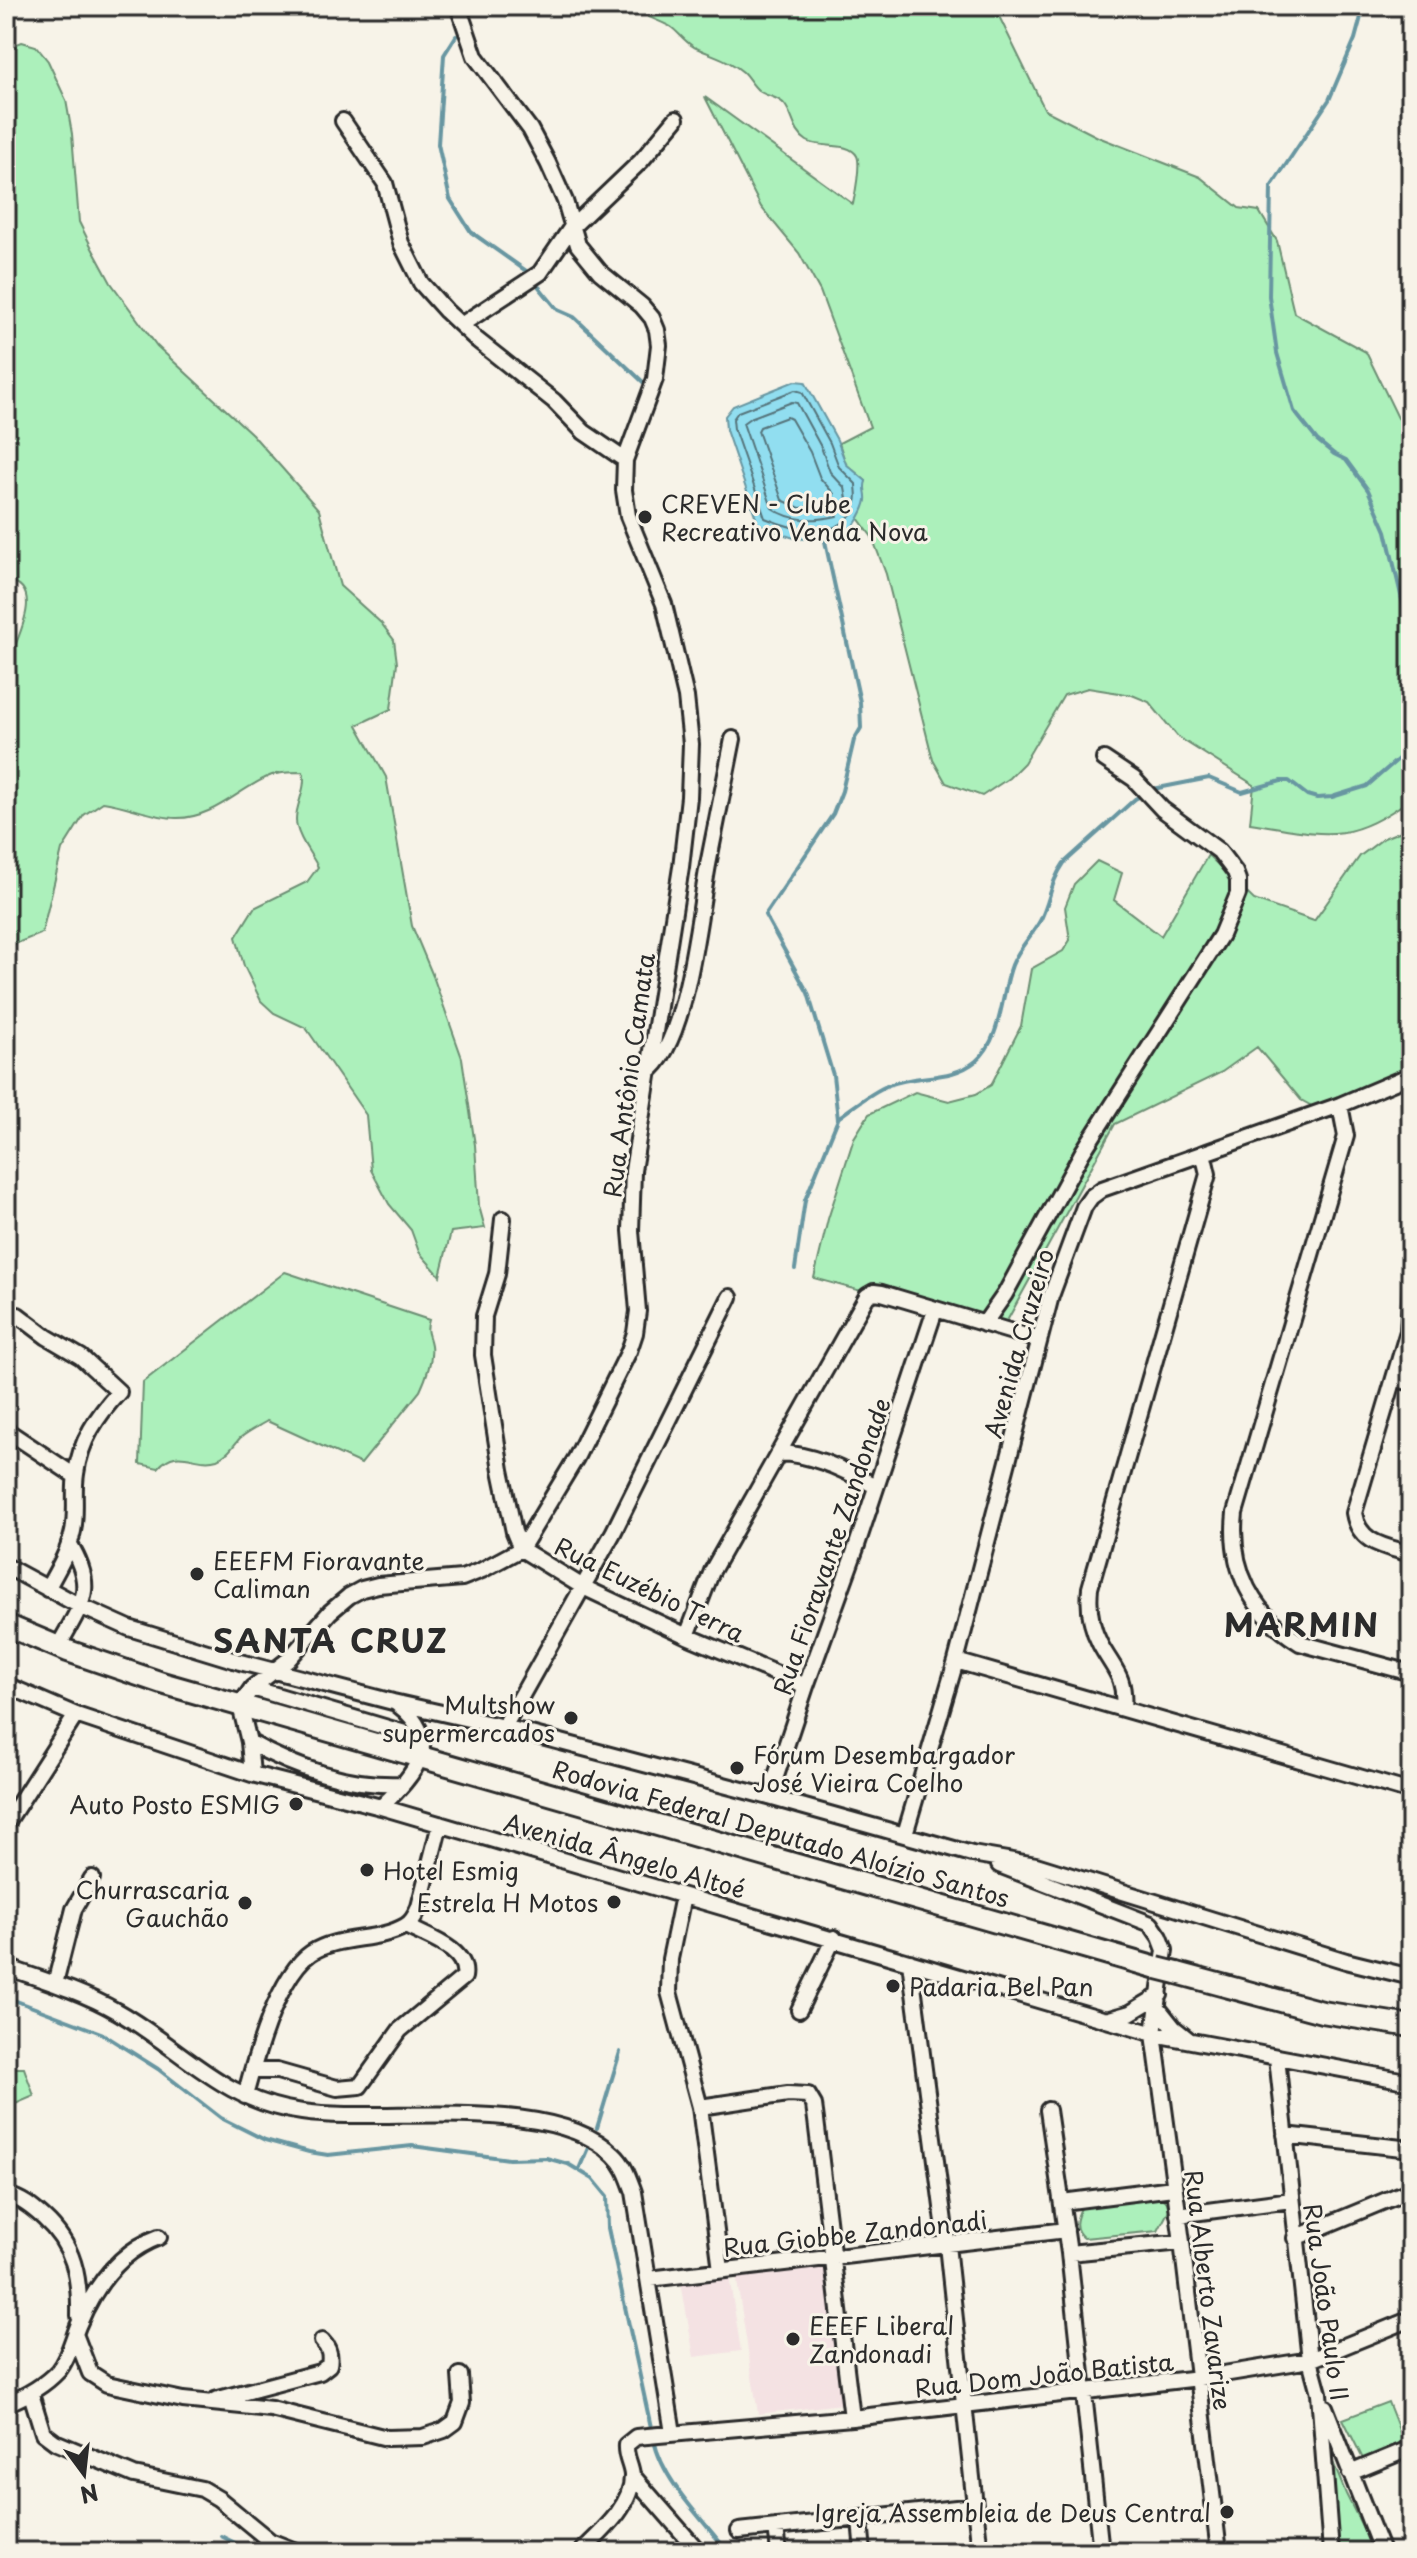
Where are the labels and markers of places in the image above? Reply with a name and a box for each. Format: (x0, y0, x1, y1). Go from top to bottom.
place label: CREVEN - Clube Recreativo Venda Nova (661, 485, 928, 549)
marker: CREVEN - Clube Recreativo Venda Nova (636, 508, 654, 526)
place label: EEEFM Fioravante Caliman (213, 1542, 425, 1606)
marker: EEEFM Fioravante Caliman (188, 1565, 206, 1583)
place label: Multshow supermercados (383, 1686, 555, 1750)
marker: Multshow supermercados (562, 1709, 580, 1727)
place label: Fórum Desembargador José Vieira Coelho (753, 1736, 1015, 1800)
marker: Fórum Desembargador José Vieira Coelho (728, 1759, 746, 1777)
place label: Auto Posto ESMIG (69, 1786, 280, 1822)
marker: Auto Posto ESMIG (287, 1795, 305, 1813)
place label: Hotel Esmig (383, 1852, 519, 1888)
marker: Hotel Esmig (358, 1861, 376, 1879)
place label: Churrascaria Gauchão (75, 1871, 229, 1935)
place label: Estrela H Motos (416, 1884, 598, 1920)
marker: Estrela H Motos (605, 1893, 623, 1911)
marker: Churrascaria Gauchão (236, 1894, 254, 1912)
place label: Padaria Bel Pan (909, 1968, 1093, 2004)
marker: Padaria Bel Pan (884, 1977, 902, 1995)
place label: EEEF Liberal Zandonadi (809, 2307, 954, 2371)
marker: EEEF Liberal Zandonadi (784, 2330, 802, 2348)
place label: Igreja Assembleia de Deus Central (814, 2494, 1211, 2530)
marker: Igreja Assembleia de Deus Central (1218, 2503, 1236, 2521)

